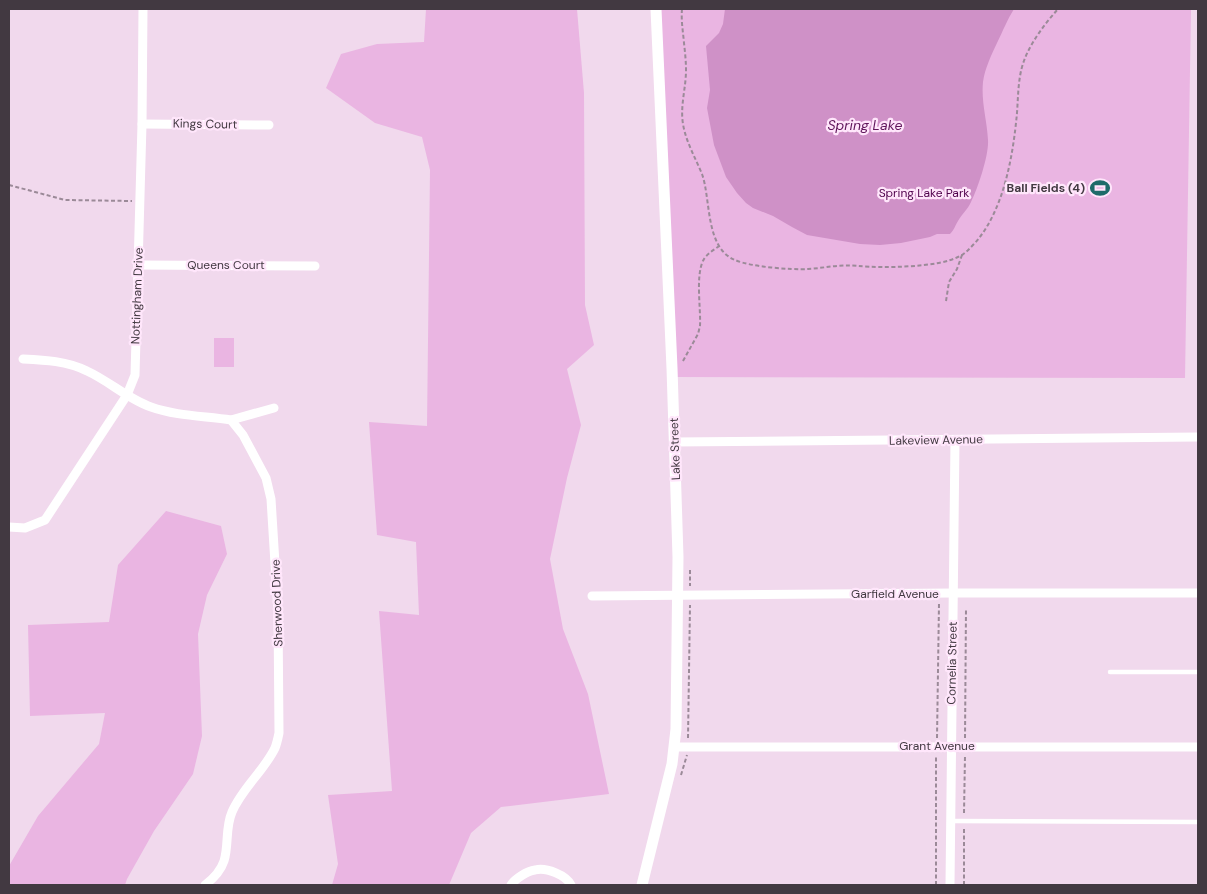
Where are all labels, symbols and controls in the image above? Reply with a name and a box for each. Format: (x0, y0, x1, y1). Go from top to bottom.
street label: Kings Court (173, 115, 238, 133)
water label: Spring Lake (827, 116, 903, 134)
sports icon: Ball Fields (4) (1089, 177, 1111, 199)
place label: Ball Fields (4) (1007, 180, 1085, 196)
park label: Spring Lake Park (879, 185, 969, 201)
street label: Nottingham Drive (127, 247, 147, 345)
street label: Queens Court (187, 257, 265, 273)
street label: Lake Street (666, 417, 684, 481)
street label: Lakeview Avenue (889, 431, 983, 449)
street label: Sherwood Drive (267, 559, 287, 647)
street label: Garfield Avenue (851, 586, 939, 602)
street label: Cornelia Street (943, 621, 961, 705)
street label: Grant Avenue (899, 738, 975, 754)

